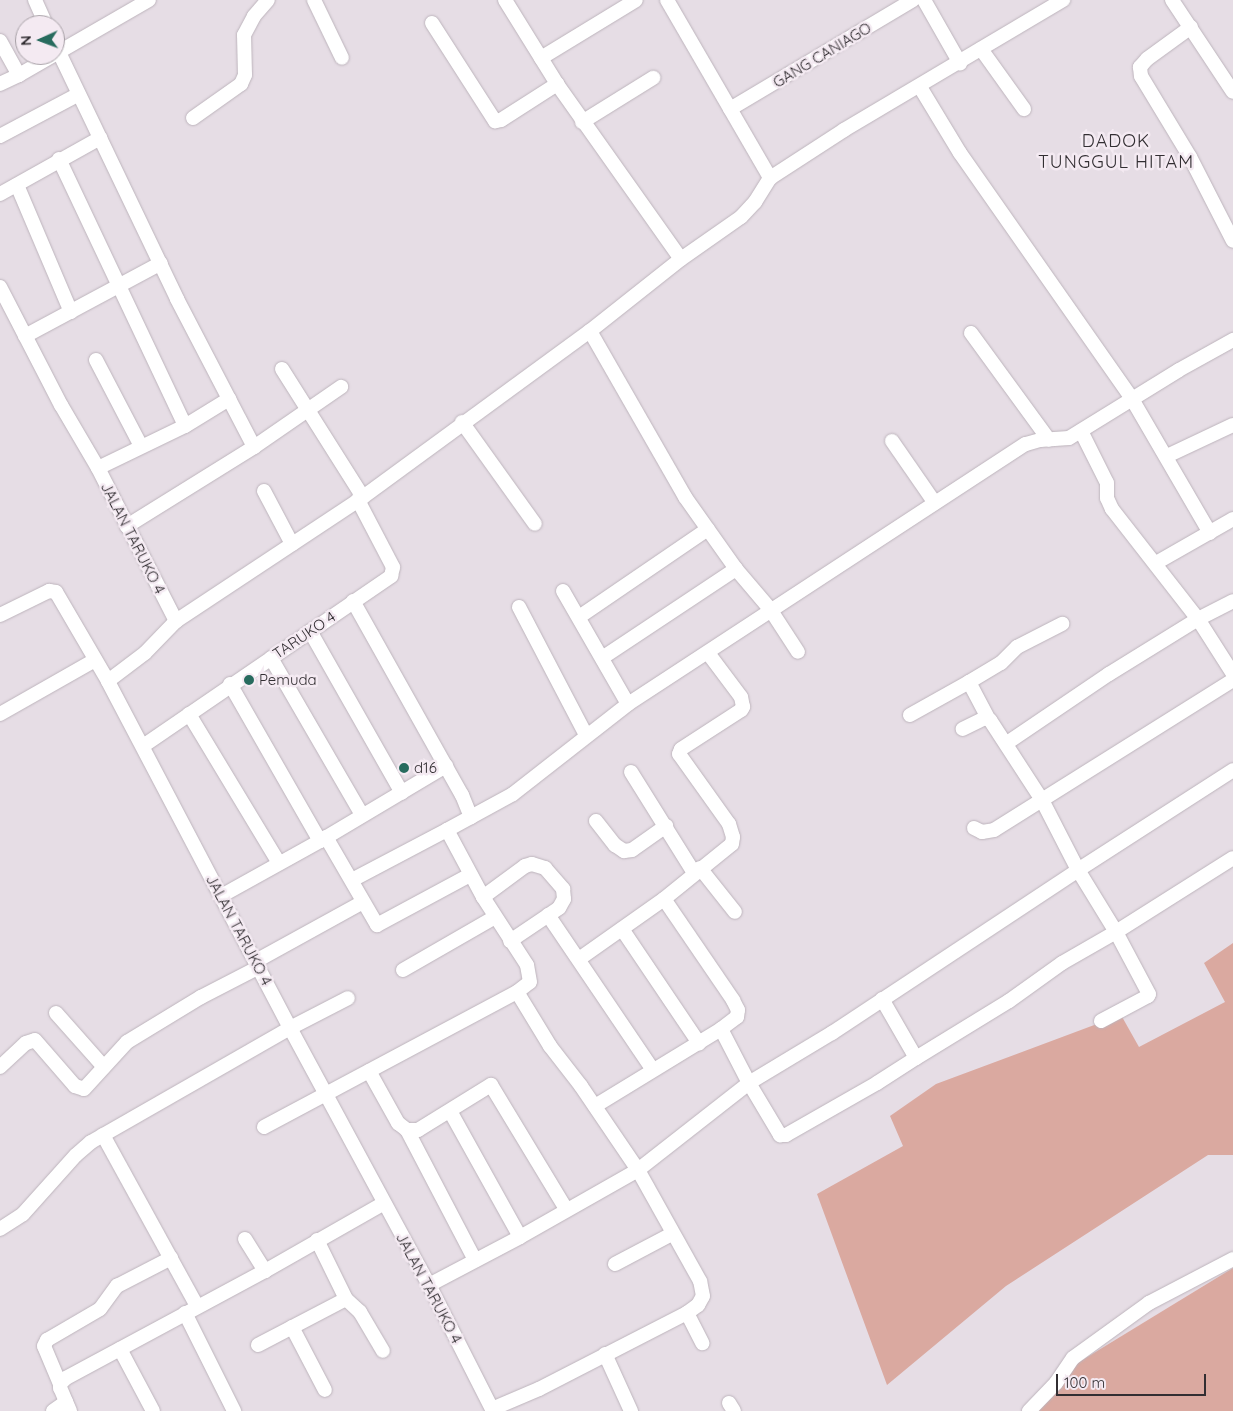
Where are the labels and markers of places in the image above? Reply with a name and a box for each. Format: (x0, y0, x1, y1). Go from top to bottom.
place label: Pemuda (259, 671, 317, 689)
marker: Pemuda (243, 674, 255, 686)
place label: d16 (414, 759, 437, 777)
marker: d16 (398, 762, 410, 774)

